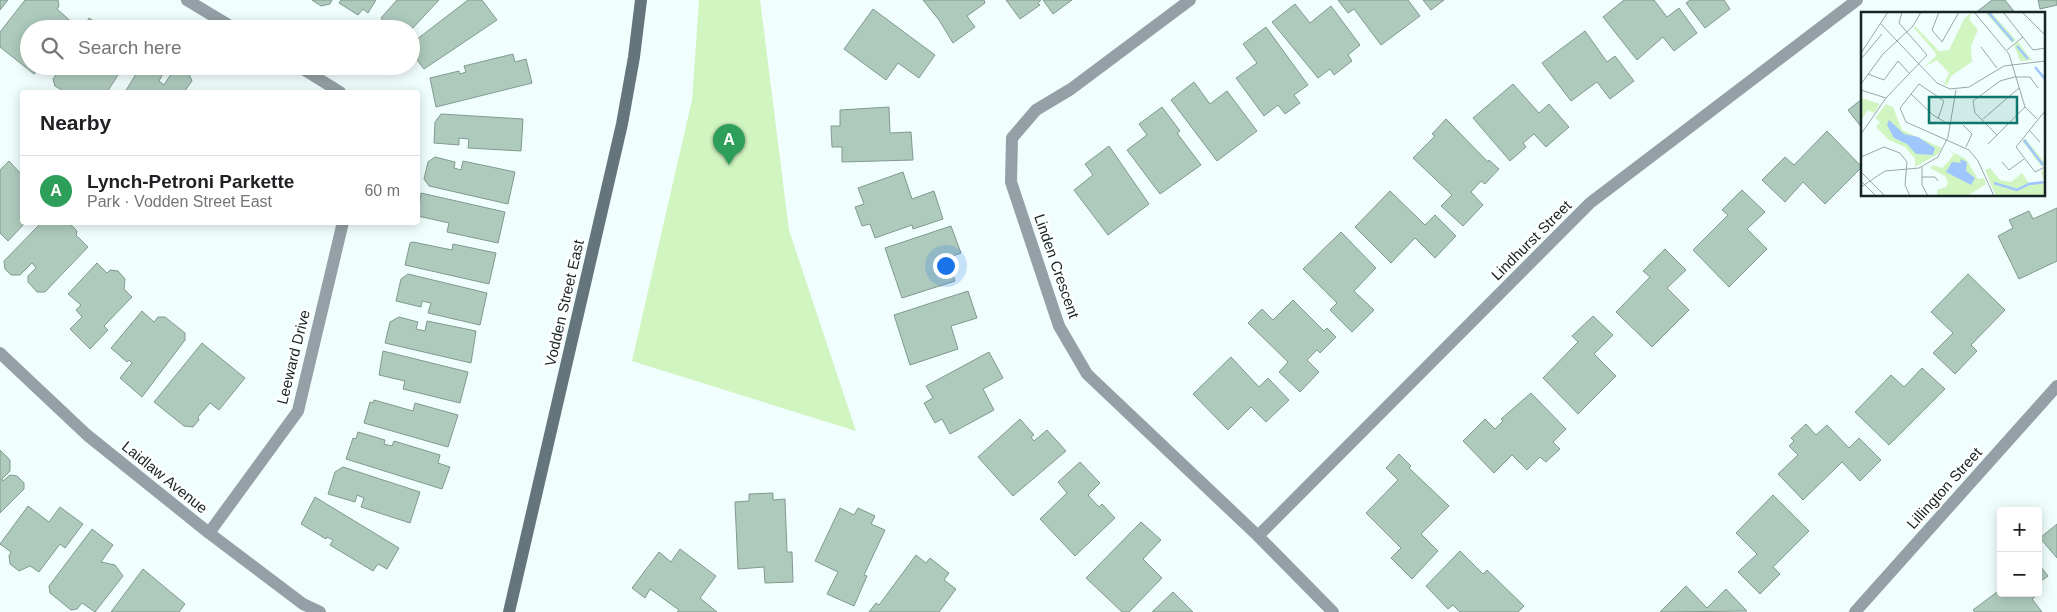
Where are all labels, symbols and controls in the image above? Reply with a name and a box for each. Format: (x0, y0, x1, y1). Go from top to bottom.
inset map (1861, 12, 2044, 196)
search box (20, 20, 420, 75)
icon: search (38, 34, 66, 62)
text: Search here (78, 37, 182, 58)
text: Nearby (40, 111, 111, 134)
pin: A (713, 124, 745, 165)
text: Lynch-Petroni Parkette (87, 171, 294, 192)
text: A (50, 182, 62, 199)
text: 60 m (364, 182, 400, 199)
text: Park · Vodden Street East (87, 193, 272, 210)
street label: Lindhurst Street (1488, 196, 1575, 283)
street label: Linden Crescent (1031, 212, 1083, 321)
street label: Vodden Street East (541, 237, 587, 368)
your location (933, 253, 959, 279)
street label: Leeward Drive (273, 308, 313, 406)
street label: Laidlaw Avenue (119, 437, 211, 517)
street label: Lillington Street (1903, 443, 1985, 532)
map controls (1997, 507, 2042, 597)
button: + (1997, 507, 2042, 552)
button: − (1997, 552, 2042, 597)

